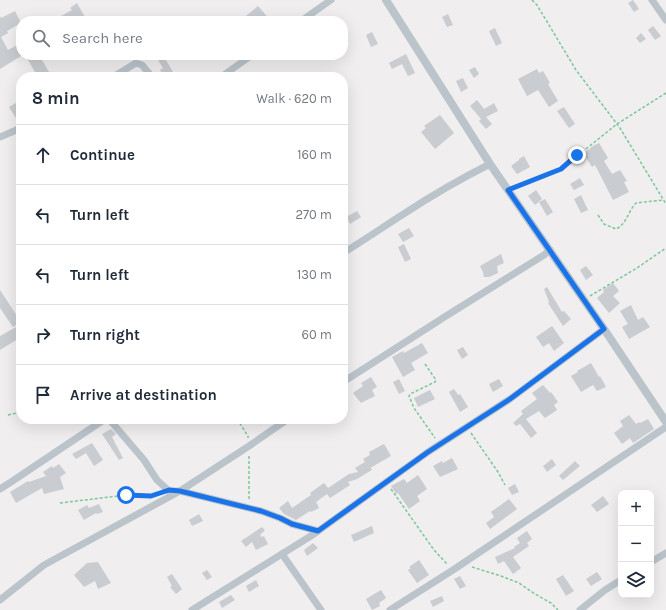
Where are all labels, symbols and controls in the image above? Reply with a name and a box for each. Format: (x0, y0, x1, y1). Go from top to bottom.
search box (16, 16, 348, 60)
icon: search (30, 27, 52, 49)
text: Search here (62, 29, 143, 47)
text: 8 min (32, 88, 80, 108)
text: Walk · 620 m (256, 91, 332, 106)
icon: ahead (32, 144, 54, 166)
text: Continue (70, 146, 135, 164)
route end (568, 146, 586, 164)
text: 160 m (297, 147, 332, 162)
icon: left (32, 204, 54, 226)
text: Turn left (70, 206, 129, 224)
text: 270 m (295, 207, 332, 222)
icon: left (32, 264, 54, 286)
text: Turn left (70, 266, 129, 284)
text: 130 m (297, 267, 332, 282)
icon: right (32, 324, 54, 346)
text: Turn right (70, 326, 140, 344)
text: 60 m (302, 327, 332, 342)
icon: arrive (32, 384, 54, 406)
text: Arrive at destination (70, 386, 217, 404)
route start (117, 486, 135, 504)
map controls (618, 490, 654, 598)
button: + (618, 490, 654, 526)
button: − (618, 526, 654, 562)
button: layers (618, 562, 654, 598)

